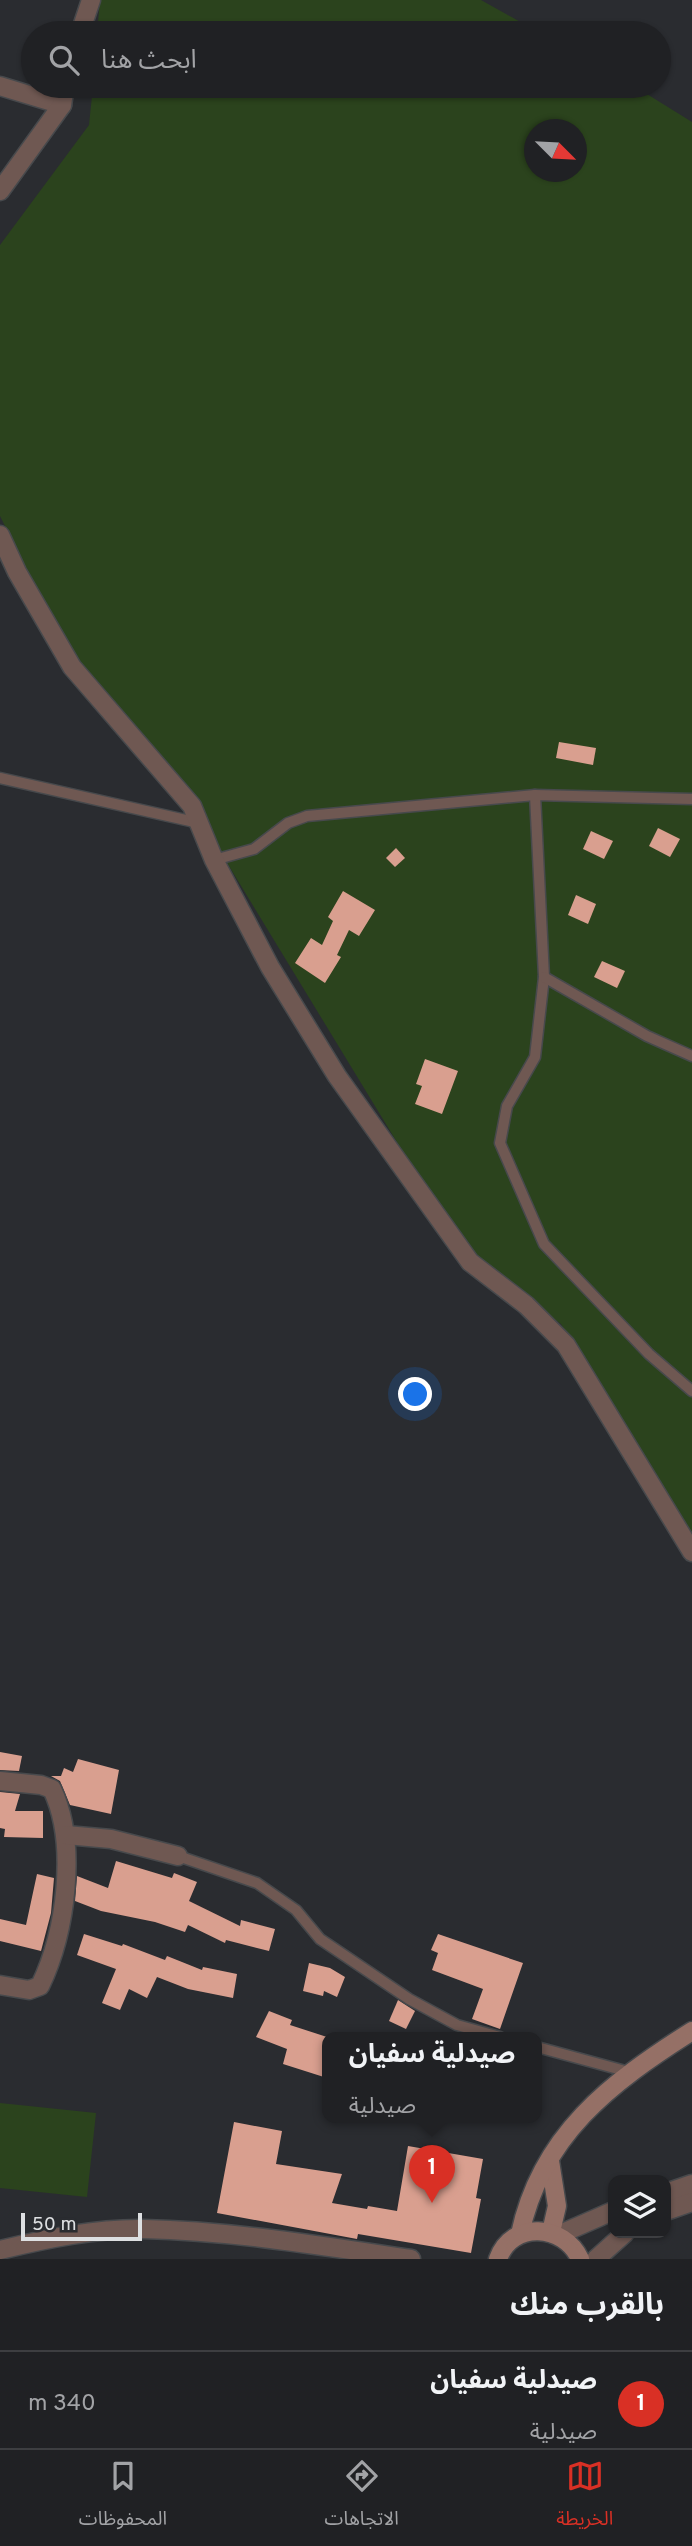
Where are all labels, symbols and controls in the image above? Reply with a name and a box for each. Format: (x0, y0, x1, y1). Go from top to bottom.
search box (21, 21, 671, 98)
icon: search (45, 41, 83, 79)
text: ابحث هنا (101, 45, 197, 78)
north arrow (524, 119, 587, 182)
your location (398, 1377, 432, 1411)
popup (322, 2032, 542, 2123)
text: صيدلية سفيان (349, 2039, 515, 2072)
text: صيدلية (349, 2093, 416, 2122)
pin: 1 (409, 2145, 455, 2203)
map controls (608, 2175, 671, 2238)
button: layers (608, 2175, 671, 2238)
scale bar (21, 2210, 142, 2242)
text: 50 m (32, 2213, 77, 2237)
text: بالقرب منك (510, 2288, 664, 2325)
text: صيدلية سفيان (430, 2365, 597, 2398)
text: 340 m (28, 2390, 96, 2419)
text: 1 (636, 2390, 646, 2419)
text: صيدلية (530, 2419, 597, 2448)
tab: المحفوظات (79, 2457, 167, 2539)
tab: الاتجاهات (325, 2457, 399, 2539)
tab: الخريطة (556, 2457, 613, 2539)

